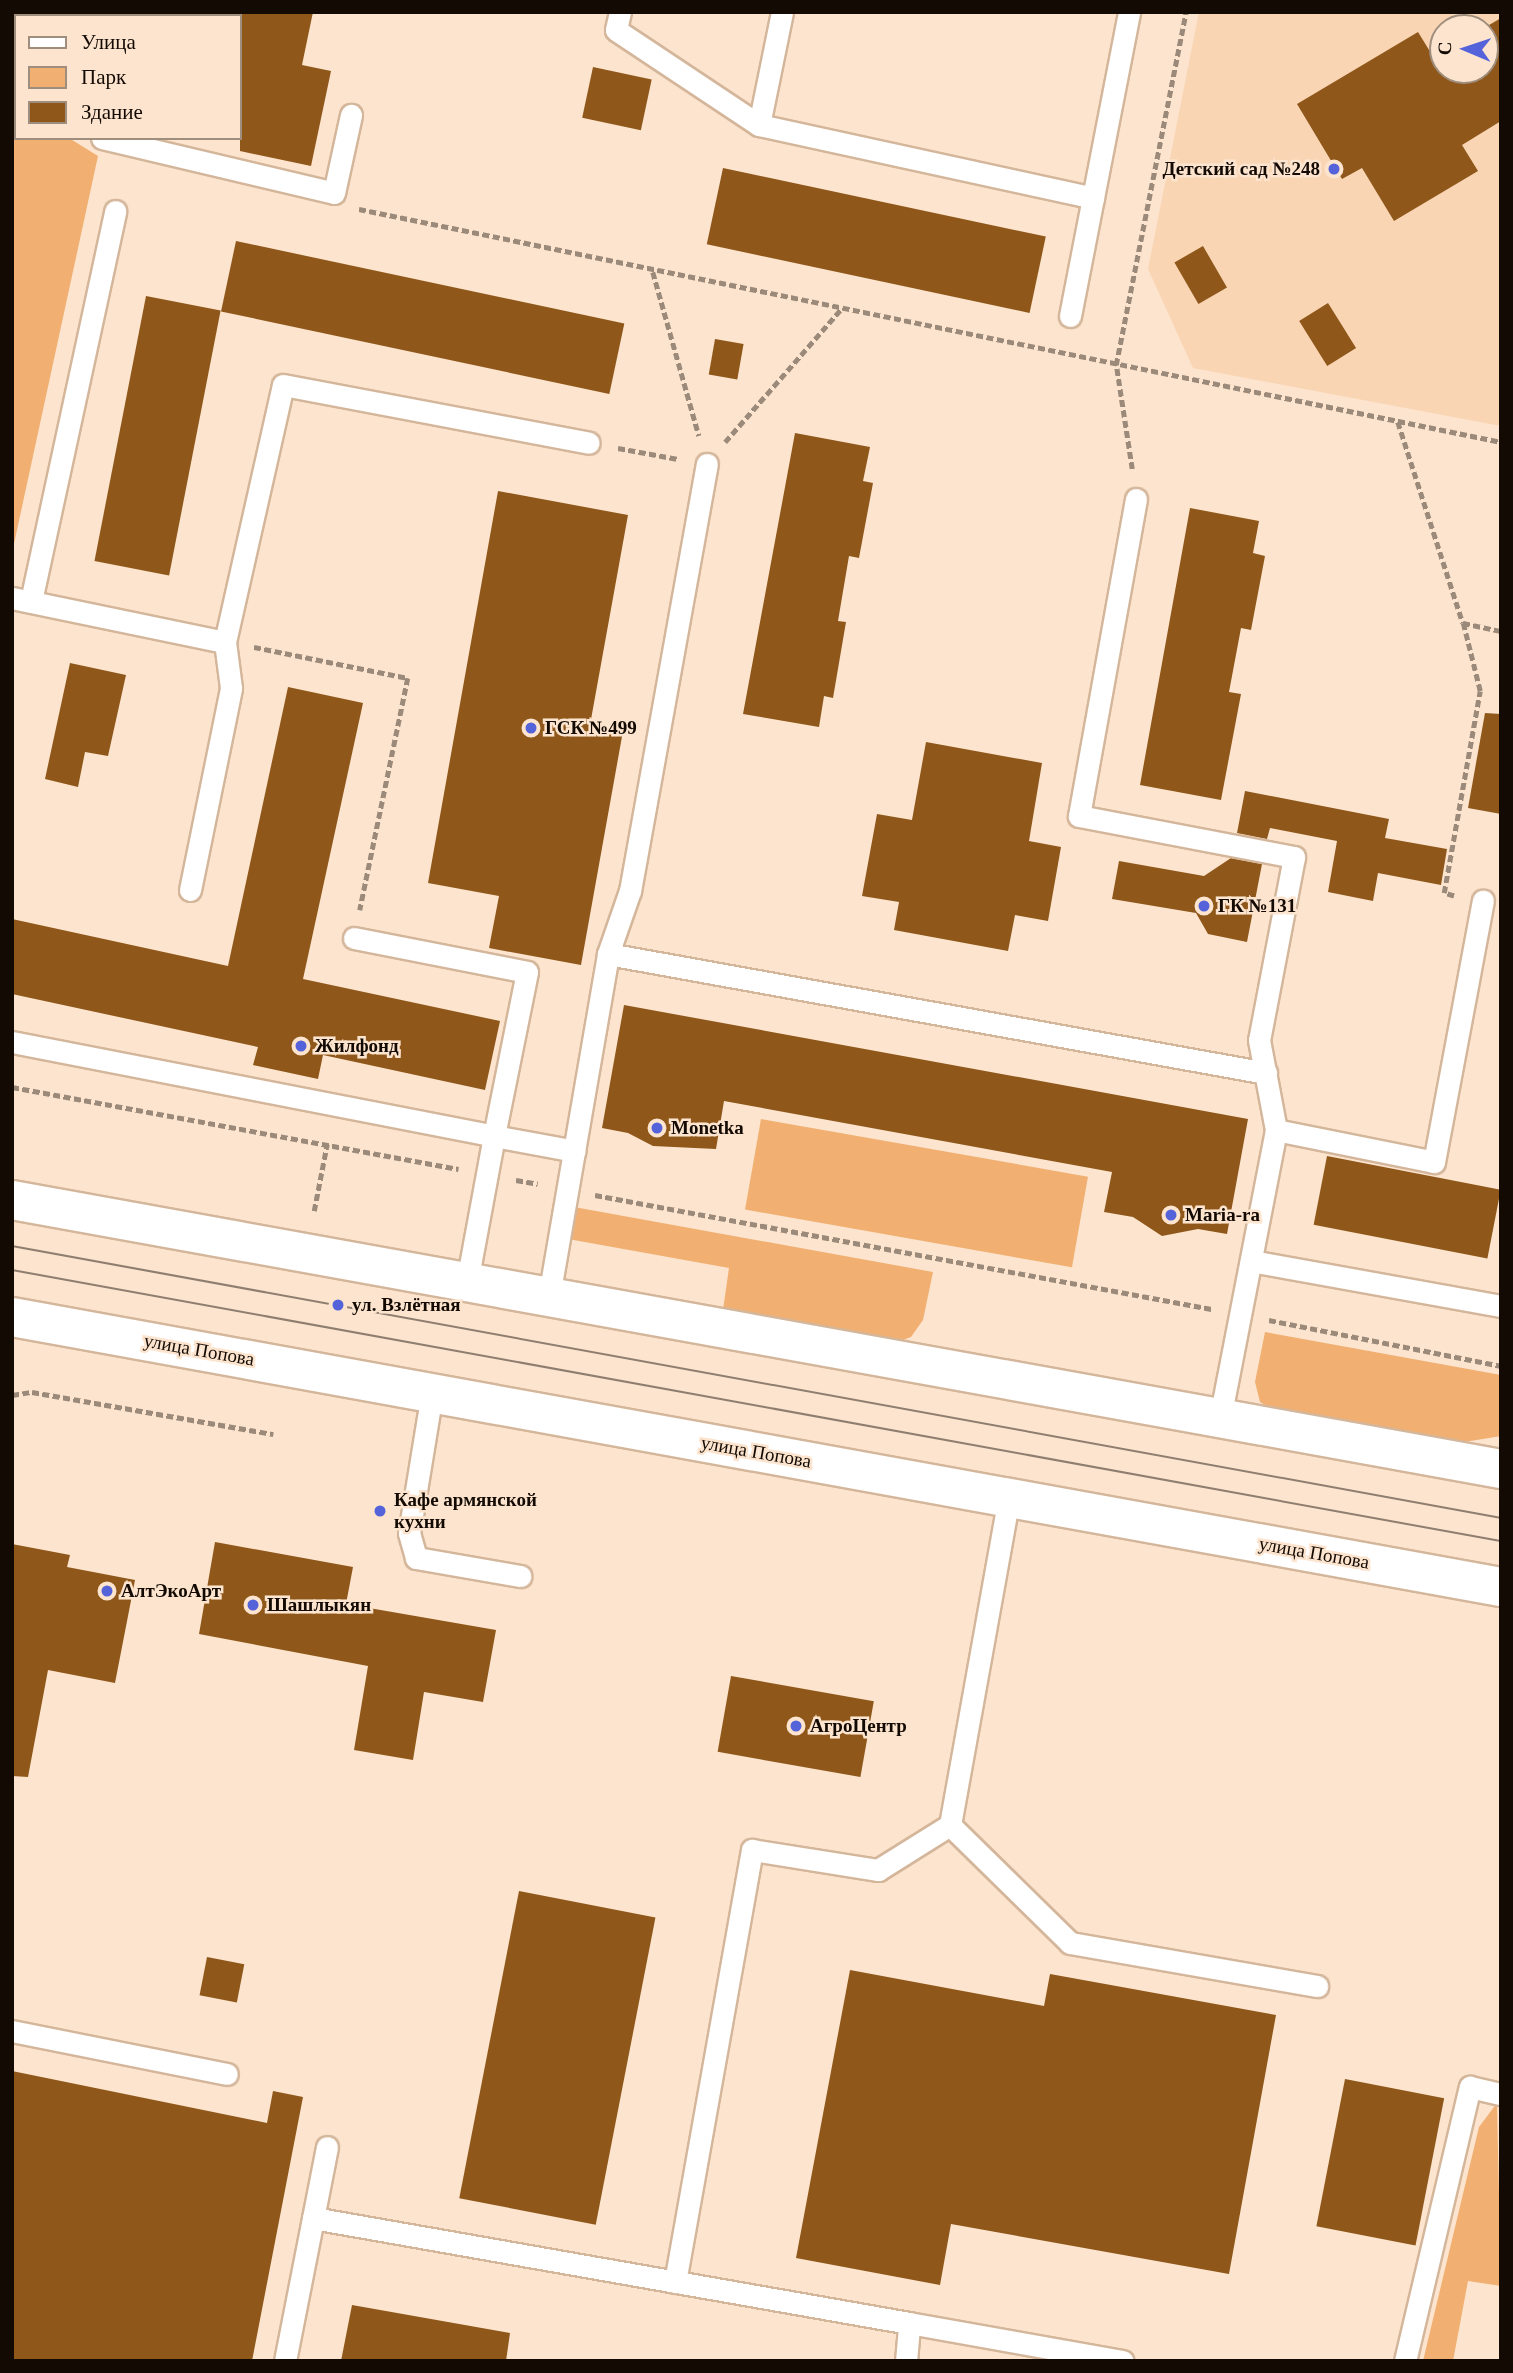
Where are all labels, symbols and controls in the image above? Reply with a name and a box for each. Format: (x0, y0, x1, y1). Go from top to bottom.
legend (14, 14, 242, 140)
north arrow (1429, 14, 1499, 84)
text: Улица (81, 30, 136, 54)
text: С (1434, 41, 1455, 56)
text: Парк (81, 65, 126, 89)
text: Здание (81, 100, 143, 124)
place label: Детский сад №248 (1163, 158, 1320, 180)
marker: Детский сад №248 (1326, 161, 1342, 177)
place label: ГСК №499 (545, 717, 637, 739)
marker: ГСК №499 (523, 720, 539, 736)
place label: ГК №131 (1218, 895, 1296, 917)
marker: ГК №131 (1196, 898, 1212, 914)
place label: Жилфонд (315, 1035, 399, 1057)
marker: Жилфонд (293, 1038, 309, 1054)
place label: Monetka (671, 1117, 744, 1139)
marker: Monetka (649, 1120, 665, 1136)
place label: Maria-ra (1185, 1204, 1260, 1226)
marker: Maria-ra (1163, 1207, 1179, 1223)
place label: ул. Взлётная (352, 1294, 461, 1316)
marker: ул. Взлётная (330, 1297, 346, 1313)
street label: улица Попова (142, 1329, 256, 1371)
street label: улица Попова (699, 1431, 813, 1473)
place label: Кафе армянской кухни (394, 1489, 537, 1533)
marker: Кафе армянской кухни (372, 1503, 388, 1519)
street label: улица Попова (1257, 1532, 1371, 1574)
place label: АлтЭкоАрт (121, 1580, 221, 1602)
marker: АлтЭкоАрт (99, 1583, 115, 1599)
place label: Шашлыкян (267, 1594, 371, 1616)
marker: Шашлыкян (245, 1597, 261, 1613)
place label: АгроЦентр (810, 1715, 907, 1737)
marker: АгроЦентр (788, 1718, 804, 1734)

